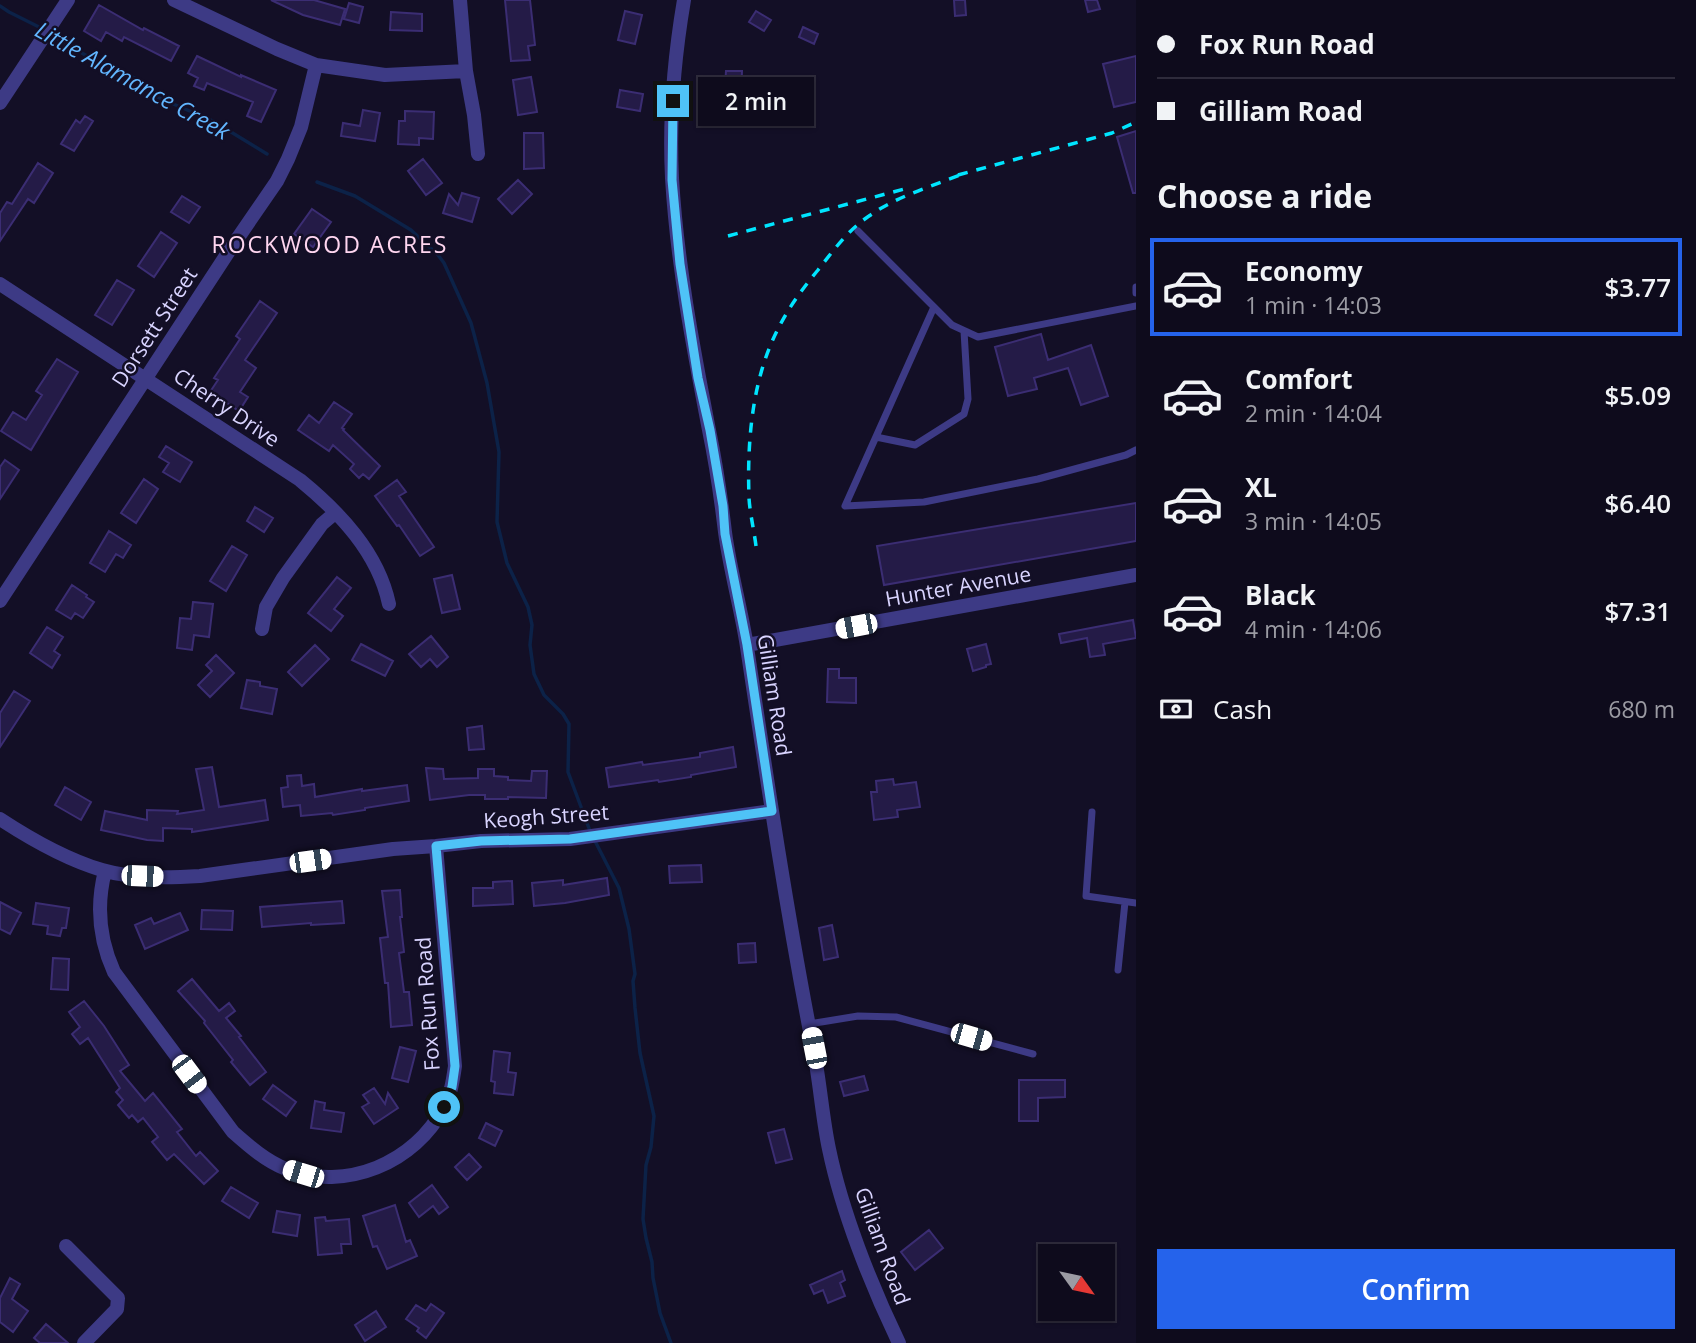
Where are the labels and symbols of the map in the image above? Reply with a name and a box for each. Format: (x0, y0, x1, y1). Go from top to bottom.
water label: Little Alamance Creek (30, 13, 237, 147)
callout: 2 min (698, 76, 813, 126)
route end (657, 85, 689, 117)
district label: ROCKWOOD ACRES (212, 228, 448, 260)
street label: Dorsett Street (105, 262, 203, 392)
street label: Cherry Drive (168, 361, 286, 453)
street label: Hunter Avenue (883, 559, 1033, 613)
car (834, 612, 879, 640)
street label: Gilliam Road (752, 632, 798, 758)
street label: Keogh Street (482, 798, 610, 834)
car (288, 848, 333, 874)
car (121, 865, 164, 887)
street label: Fox Run Road (408, 936, 446, 1072)
car (948, 1021, 995, 1053)
car (800, 1025, 829, 1071)
car (168, 1051, 211, 1097)
route start (428, 1091, 460, 1123)
car (280, 1158, 327, 1190)
street label: Gilliam Road (849, 1183, 917, 1309)
north arrow (1038, 1244, 1115, 1321)

